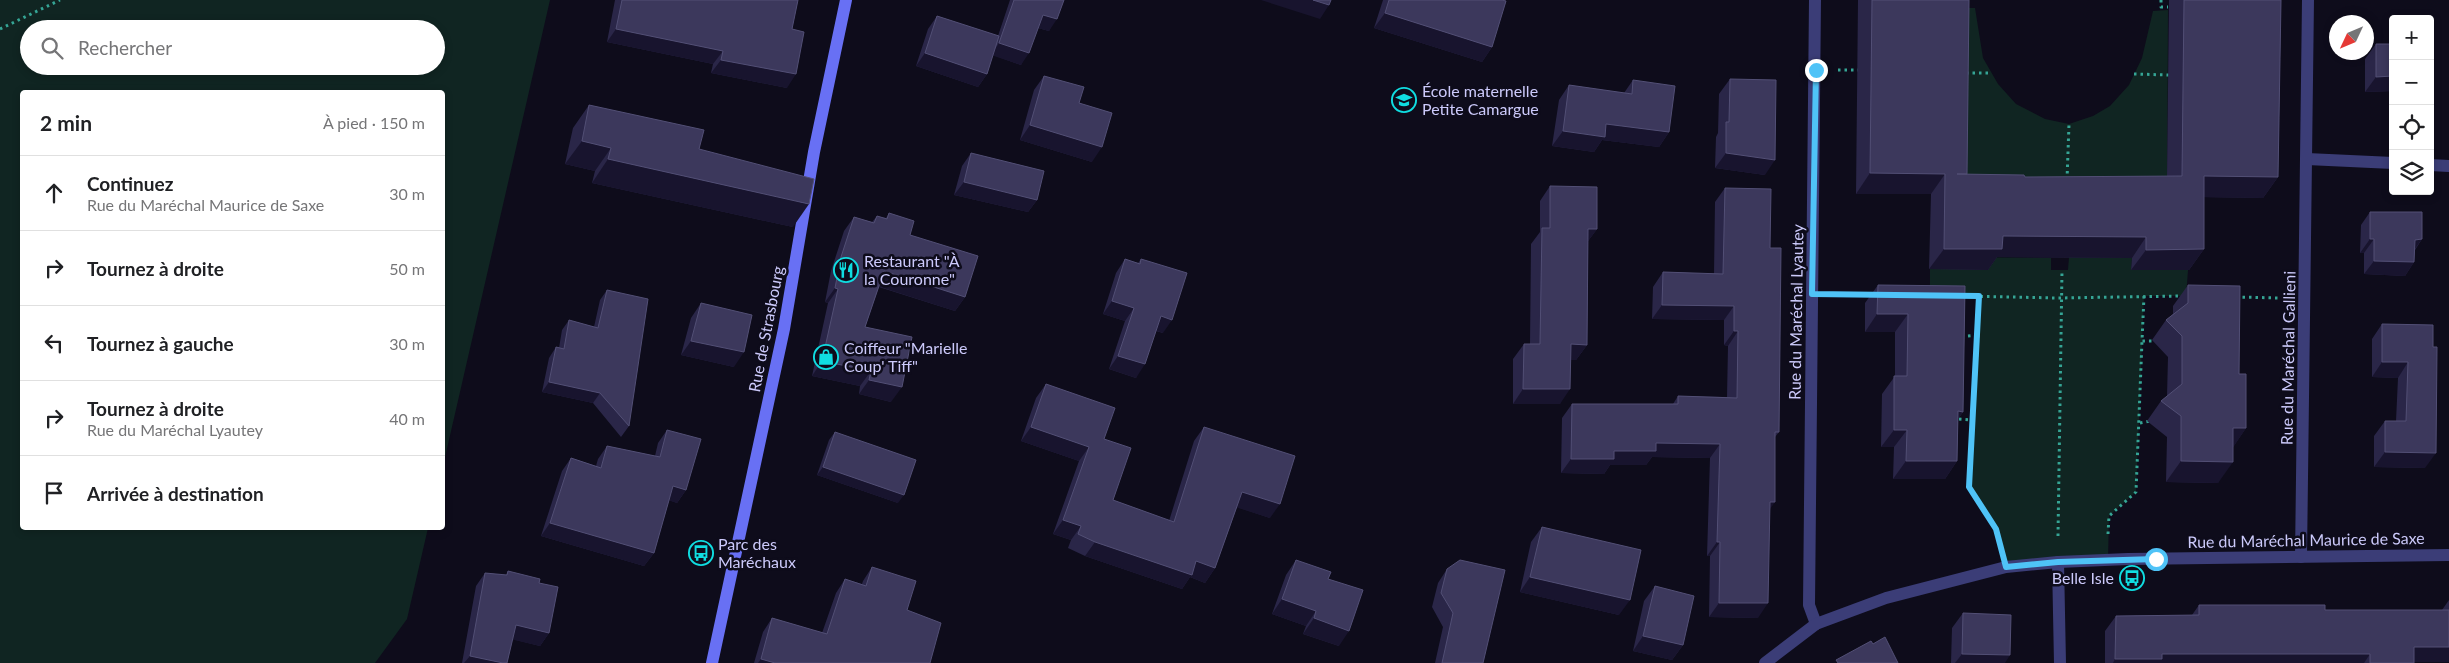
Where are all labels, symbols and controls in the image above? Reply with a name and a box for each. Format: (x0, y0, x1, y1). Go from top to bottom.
north arrow (2329, 15, 2374, 60)
map controls (2389, 15, 2434, 195)
button: + (2389, 15, 2434, 60)
search box (20, 20, 445, 75)
icon: search (38, 34, 66, 62)
text: Rechercher (78, 36, 172, 59)
route end (1805, 59, 1828, 82)
button: − (2389, 60, 2434, 105)
place label: École maternelle Petite Camargue (1422, 81, 1539, 118)
school or university icon: École maternelle Petite Camargue (1391, 87, 1417, 113)
button: locate (2389, 105, 2434, 150)
text: 2 min (40, 110, 92, 135)
text: À pied · 150 m (323, 113, 425, 132)
button: layers (2389, 150, 2434, 195)
text: Continuez (87, 172, 173, 195)
icon: ahead (40, 179, 68, 207)
text: 30 m (389, 184, 425, 203)
text: Rue du Maréchal Maurice de Saxe (87, 195, 324, 214)
street label: Rue du Maréchal Lyautey (1784, 223, 1807, 400)
place label: Restaurant "À la Couronne" (864, 251, 960, 288)
icon: right (40, 254, 68, 282)
text: Tournez à droite (87, 257, 224, 280)
restaurant icon: Restaurant "À la Couronne" (833, 257, 859, 283)
text: 50 m (389, 259, 425, 278)
street label: Rue de Strasbourg (744, 264, 787, 394)
street label: Rue du Maréchal Gallieni (2276, 271, 2299, 445)
icon: left (40, 329, 68, 357)
text: Tournez à gauche (87, 332, 234, 355)
text: 30 m (389, 334, 425, 353)
place label: Coiffeur "Marielle Coup' Tiff" (844, 338, 967, 375)
shop icon: Coiffeur "Marielle Coup' Tiff" (813, 344, 839, 370)
text: Tournez à droite (87, 397, 224, 420)
icon: right (40, 404, 68, 432)
text: 40 m (389, 409, 425, 428)
text: Rue du Maréchal Lyautey (87, 420, 263, 439)
icon: arrive (40, 479, 68, 507)
text: Arrivée à destination (87, 482, 264, 505)
street label: Rue du Maréchal Maurice de Saxe (2187, 528, 2425, 551)
place label: Parc des Maréchaux (718, 534, 796, 571)
bus stop icon: Parc des Maréchaux (688, 540, 714, 566)
route start (2145, 548, 2168, 571)
bus stop icon: Belle Isle (2119, 565, 2145, 591)
place label: Belle Isle (2052, 568, 2114, 587)

